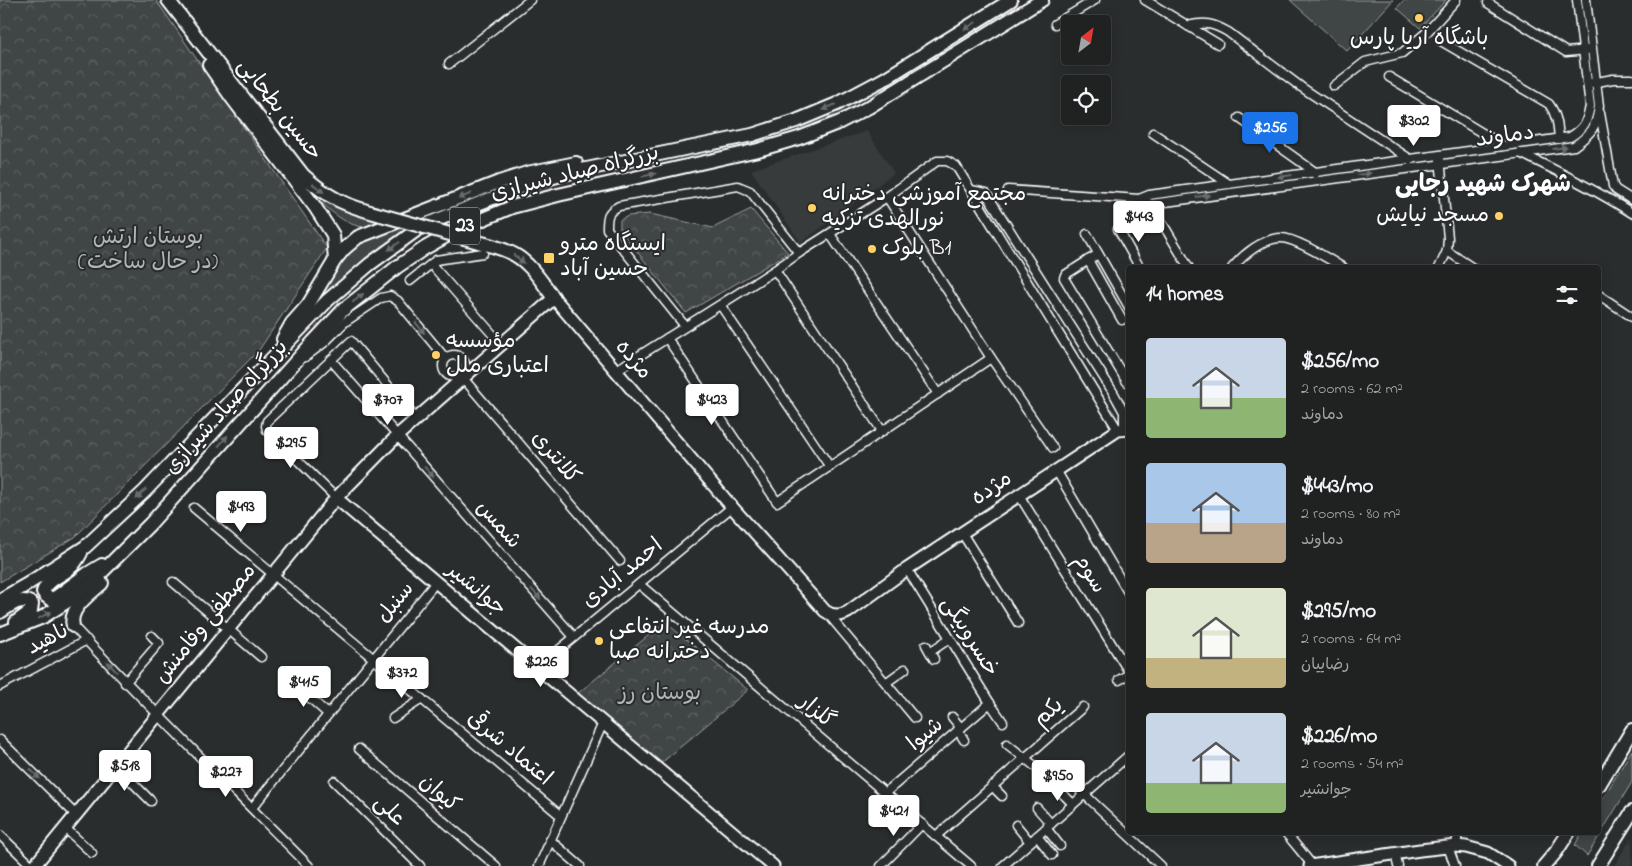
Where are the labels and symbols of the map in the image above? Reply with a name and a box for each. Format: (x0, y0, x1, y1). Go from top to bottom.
marker: باشگاه آریا پارس (1413, 12, 1425, 24)
north arrow (1061, 15, 1111, 65)
one-way arrow (963, 21, 976, 30)
place label: باشگاه آریا پارس (1350, 23, 1488, 55)
street label: حسین بطحایی (229, 52, 329, 168)
one-way arrow (822, 104, 836, 112)
pin: $302 (1384, 104, 1444, 147)
pin: $256 (1240, 112, 1300, 154)
street label: دماوند (1474, 117, 1536, 157)
street label: بزرگراه صیاد شیرازی (487, 138, 663, 210)
one-way arrow (1552, 143, 1568, 151)
district label: شهرک شهید رجایی (1395, 168, 1571, 203)
one-way arrow (1357, 170, 1373, 178)
one-way arrow (641, 171, 656, 179)
one-way arrow (1277, 172, 1293, 180)
place label: مجتمع آموزشی دخترانه نورالهدی تزکیه (822, 179, 1026, 236)
one-way arrow (311, 182, 324, 193)
one-way arrow (1196, 192, 1212, 200)
one-way arrow (457, 193, 472, 200)
pin: $443 (1109, 200, 1169, 243)
place label: مسجد نیایش (1376, 200, 1489, 232)
marker: مجتمع آموزشی دخترانه نورالهدی تزکیه (806, 202, 818, 214)
road number: 23 (450, 208, 480, 245)
marker: مسجد نیایش (1493, 210, 1505, 222)
park label: بوستان ارتش (در حال ساخت) (78, 222, 218, 279)
place label: ایستگاه مترو حسین آباد (558, 229, 666, 286)
place label: بلوک B1 (882, 233, 952, 265)
one-way arrow (387, 241, 401, 251)
marker: بلوک B1 (866, 243, 878, 255)
marker: ایستگاه مترو حسین آباد (542, 251, 556, 265)
one-way arrow (512, 254, 525, 265)
one-way arrow (352, 292, 365, 303)
one-way arrow (415, 321, 426, 334)
place label: مؤسسه اعتباری ملل (446, 326, 549, 383)
street label: بزرگراه صیاد شیرازی (157, 333, 297, 483)
street label: مژده (607, 333, 659, 387)
marker: مؤسسه اعتباری ملل (430, 349, 442, 361)
pin: $707 (358, 384, 418, 426)
pin: $423 (682, 384, 742, 426)
street label: کلانتری (523, 424, 587, 492)
pin: $295 (261, 426, 321, 469)
one-way arrow (217, 436, 229, 448)
street label: مژده (965, 464, 1019, 514)
one-way arrow (423, 466, 435, 478)
one-way arrow (135, 488, 147, 500)
pin: $493 (211, 490, 271, 533)
street label: شمس (468, 493, 528, 557)
street label: احمد آبادی (575, 531, 671, 617)
street label: سوم (1064, 548, 1114, 600)
street label: جوانشیر (437, 554, 513, 625)
street label: مصطفی وفامنش (147, 557, 265, 691)
street label: سنبل (369, 575, 423, 631)
one-way arrow (530, 588, 542, 600)
street label: خسروبیگی (932, 591, 1006, 683)
one-way arrow (38, 611, 52, 619)
place label: مدرسه غیر انتفاعی دخترانه صبا (609, 612, 770, 669)
street label: ناهید (21, 616, 75, 664)
marker: مدرسه غیر انتفاعی دخترانه صبا (593, 635, 605, 647)
pin: $226 (511, 646, 571, 688)
pin: $372 (372, 656, 432, 699)
one-way arrow (106, 661, 117, 674)
pin: $415 (274, 666, 334, 708)
park label: بوستان رز (617, 678, 701, 710)
street label: گلزار (789, 686, 841, 737)
street label: یکم (1027, 691, 1071, 735)
street label: اعتماد شرقی (459, 704, 559, 794)
street label: شیوا (901, 710, 951, 760)
pin: $518 (95, 750, 155, 792)
pin: $227 (196, 756, 256, 798)
pin: $950 (1028, 760, 1088, 802)
street label: کیوان (411, 767, 467, 821)
one-way arrow (29, 768, 41, 780)
street label: علی (366, 788, 412, 834)
pin: $421 (864, 794, 924, 837)

